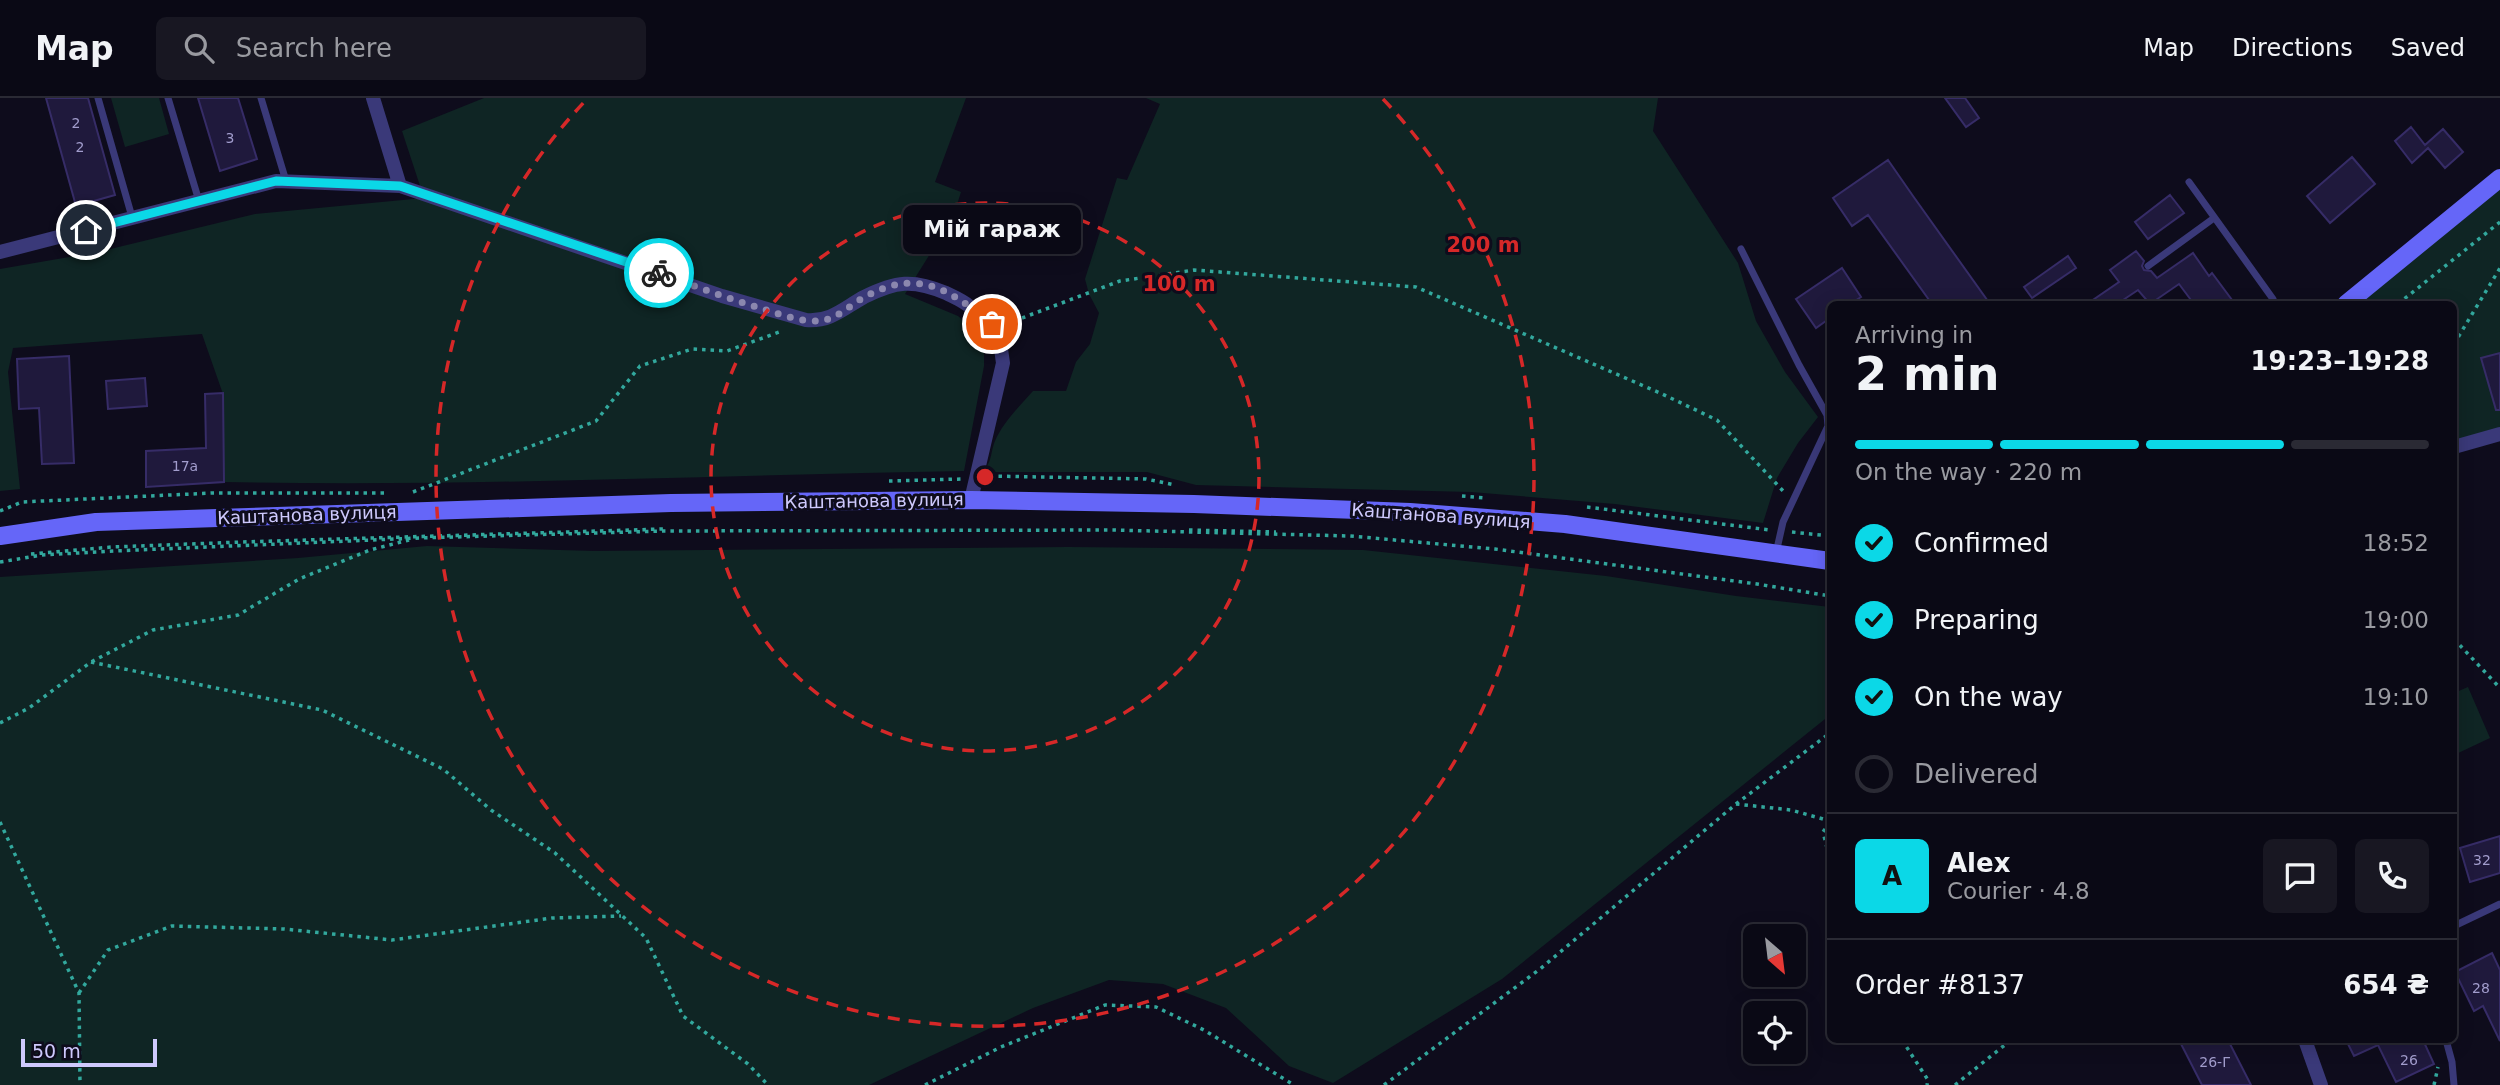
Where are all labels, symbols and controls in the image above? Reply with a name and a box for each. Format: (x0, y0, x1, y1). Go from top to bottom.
search box (156, 17, 646, 80)
text: Map (35, 29, 114, 68)
icon: search (180, 29, 218, 67)
text: Search here (236, 33, 392, 63)
text: Map (2143, 34, 2194, 62)
text: Directions (2232, 34, 2353, 62)
text: Saved (2391, 34, 2465, 62)
house number: 2 (72, 115, 80, 131)
house number: 3 (226, 130, 234, 146)
house number: 2 (76, 139, 84, 155)
pin (56, 200, 116, 260)
callout: Мій гараж (903, 205, 1081, 254)
icon: home (67, 211, 105, 249)
text: Мій гараж (923, 216, 1061, 242)
text: 200 m (1446, 233, 1520, 257)
courier (624, 238, 694, 308)
icon: bike (640, 254, 678, 292)
text: 100 m (1142, 272, 1216, 296)
pin (962, 294, 1022, 354)
icon: bag (973, 305, 1011, 343)
text: Arriving in (1855, 322, 1973, 348)
text: 19:23–19:28 (2250, 346, 2429, 376)
text: 2 min (1855, 347, 1999, 401)
house number: 17а (172, 458, 198, 474)
text: On the way · 220 m (1855, 459, 2082, 485)
centre of rings (973, 465, 997, 489)
street label: Каштанова вулиця (784, 488, 964, 513)
street label: Каштанова вулиця (1351, 499, 1531, 532)
street label: Каштанова вулиця (217, 501, 397, 528)
icon: check (1855, 524, 1893, 562)
text: Confirmed (1914, 528, 2049, 558)
text: 18:52 (2363, 530, 2429, 556)
icon: check (1855, 601, 1893, 639)
text: Preparing (1914, 605, 2039, 635)
text: 19:00 (2363, 607, 2429, 633)
icon: check (1855, 678, 1893, 716)
text: On the way (1914, 682, 2063, 712)
text: 19:10 (2363, 684, 2429, 710)
text: Delivered (1914, 759, 2038, 789)
button: chat (2263, 839, 2337, 913)
button: phone (2355, 839, 2429, 913)
text: Alex (1947, 848, 2010, 878)
house number: 32 (2473, 852, 2491, 868)
text: A (1882, 861, 1902, 891)
text: Courier · 4.8 (1947, 878, 2090, 904)
north arrow (1743, 924, 1806, 987)
map controls (1743, 924, 1806, 1064)
text: Order #8137 (1855, 970, 2025, 1000)
text: 654 ₴ (2343, 970, 2429, 1000)
house number: 28 (2472, 980, 2490, 996)
button: locate (1743, 1001, 1806, 1064)
scale bar (21, 1036, 158, 1068)
text: 50 m (32, 1040, 81, 1062)
house number: 26 (2400, 1052, 2418, 1068)
house number: 26-Г (2199, 1054, 2231, 1070)

